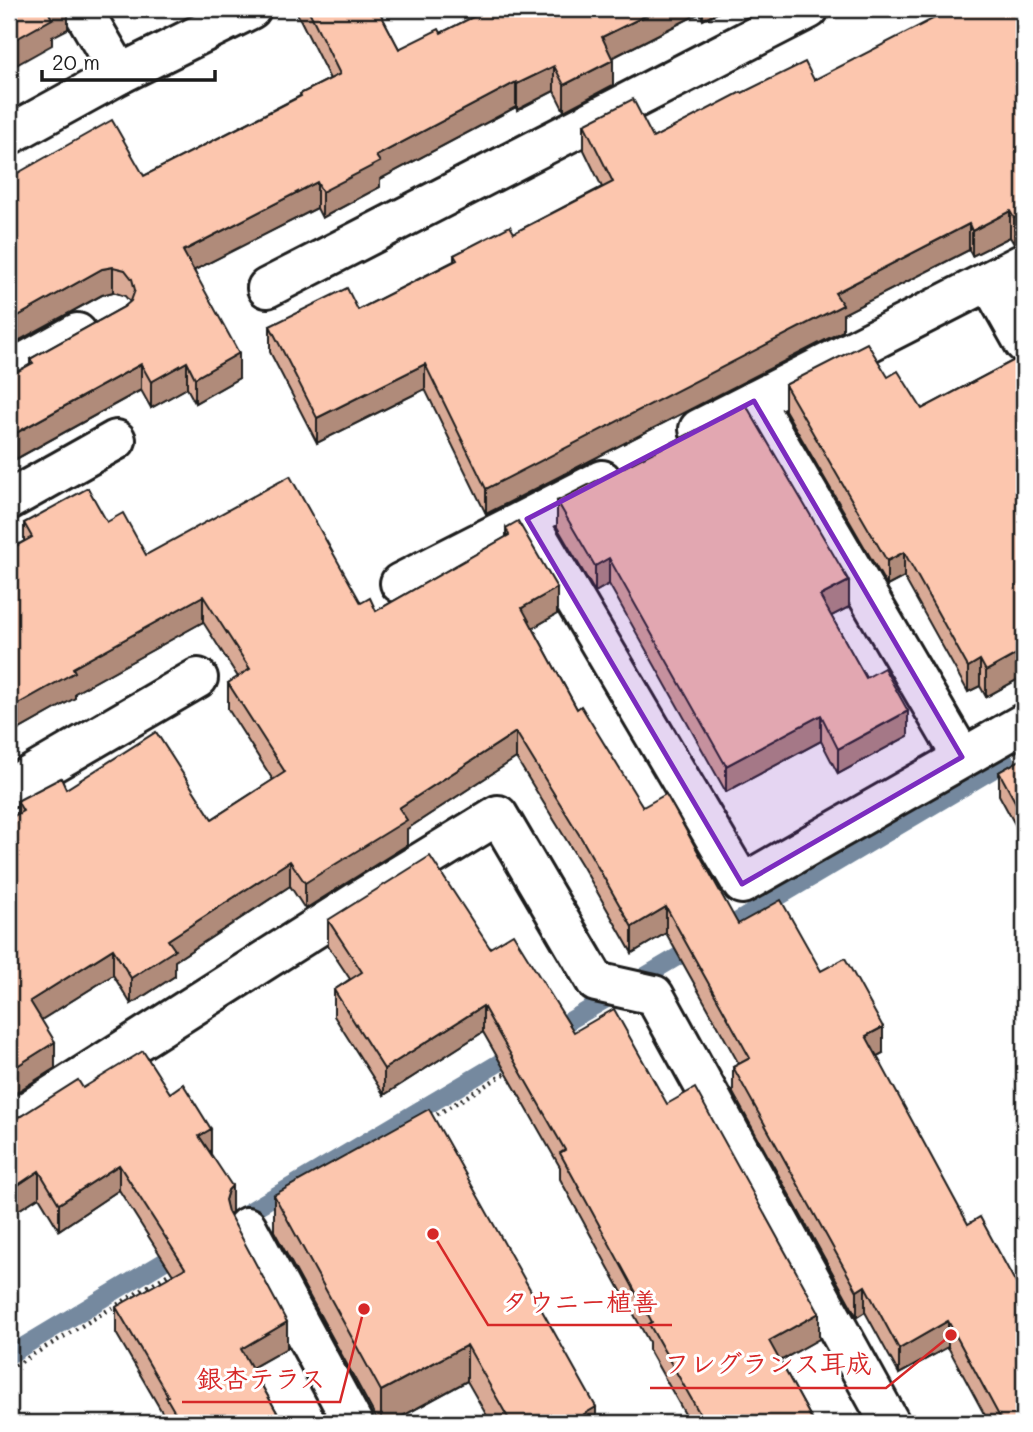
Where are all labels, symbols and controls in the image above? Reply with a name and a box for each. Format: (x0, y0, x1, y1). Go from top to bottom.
scale bar (42, 38, 215, 82)
text: 20 m (52, 48, 100, 75)
callout: タウニー植善 (488, 1278, 672, 1325)
text: タウニー植善 (502, 1284, 658, 1318)
callout: フレグランス耳成 (650, 1341, 886, 1388)
text: フレグランス耳成 (664, 1346, 872, 1380)
callout: 銀杏テラス (182, 1355, 340, 1402)
text: 銀杏テラス (197, 1361, 325, 1395)

